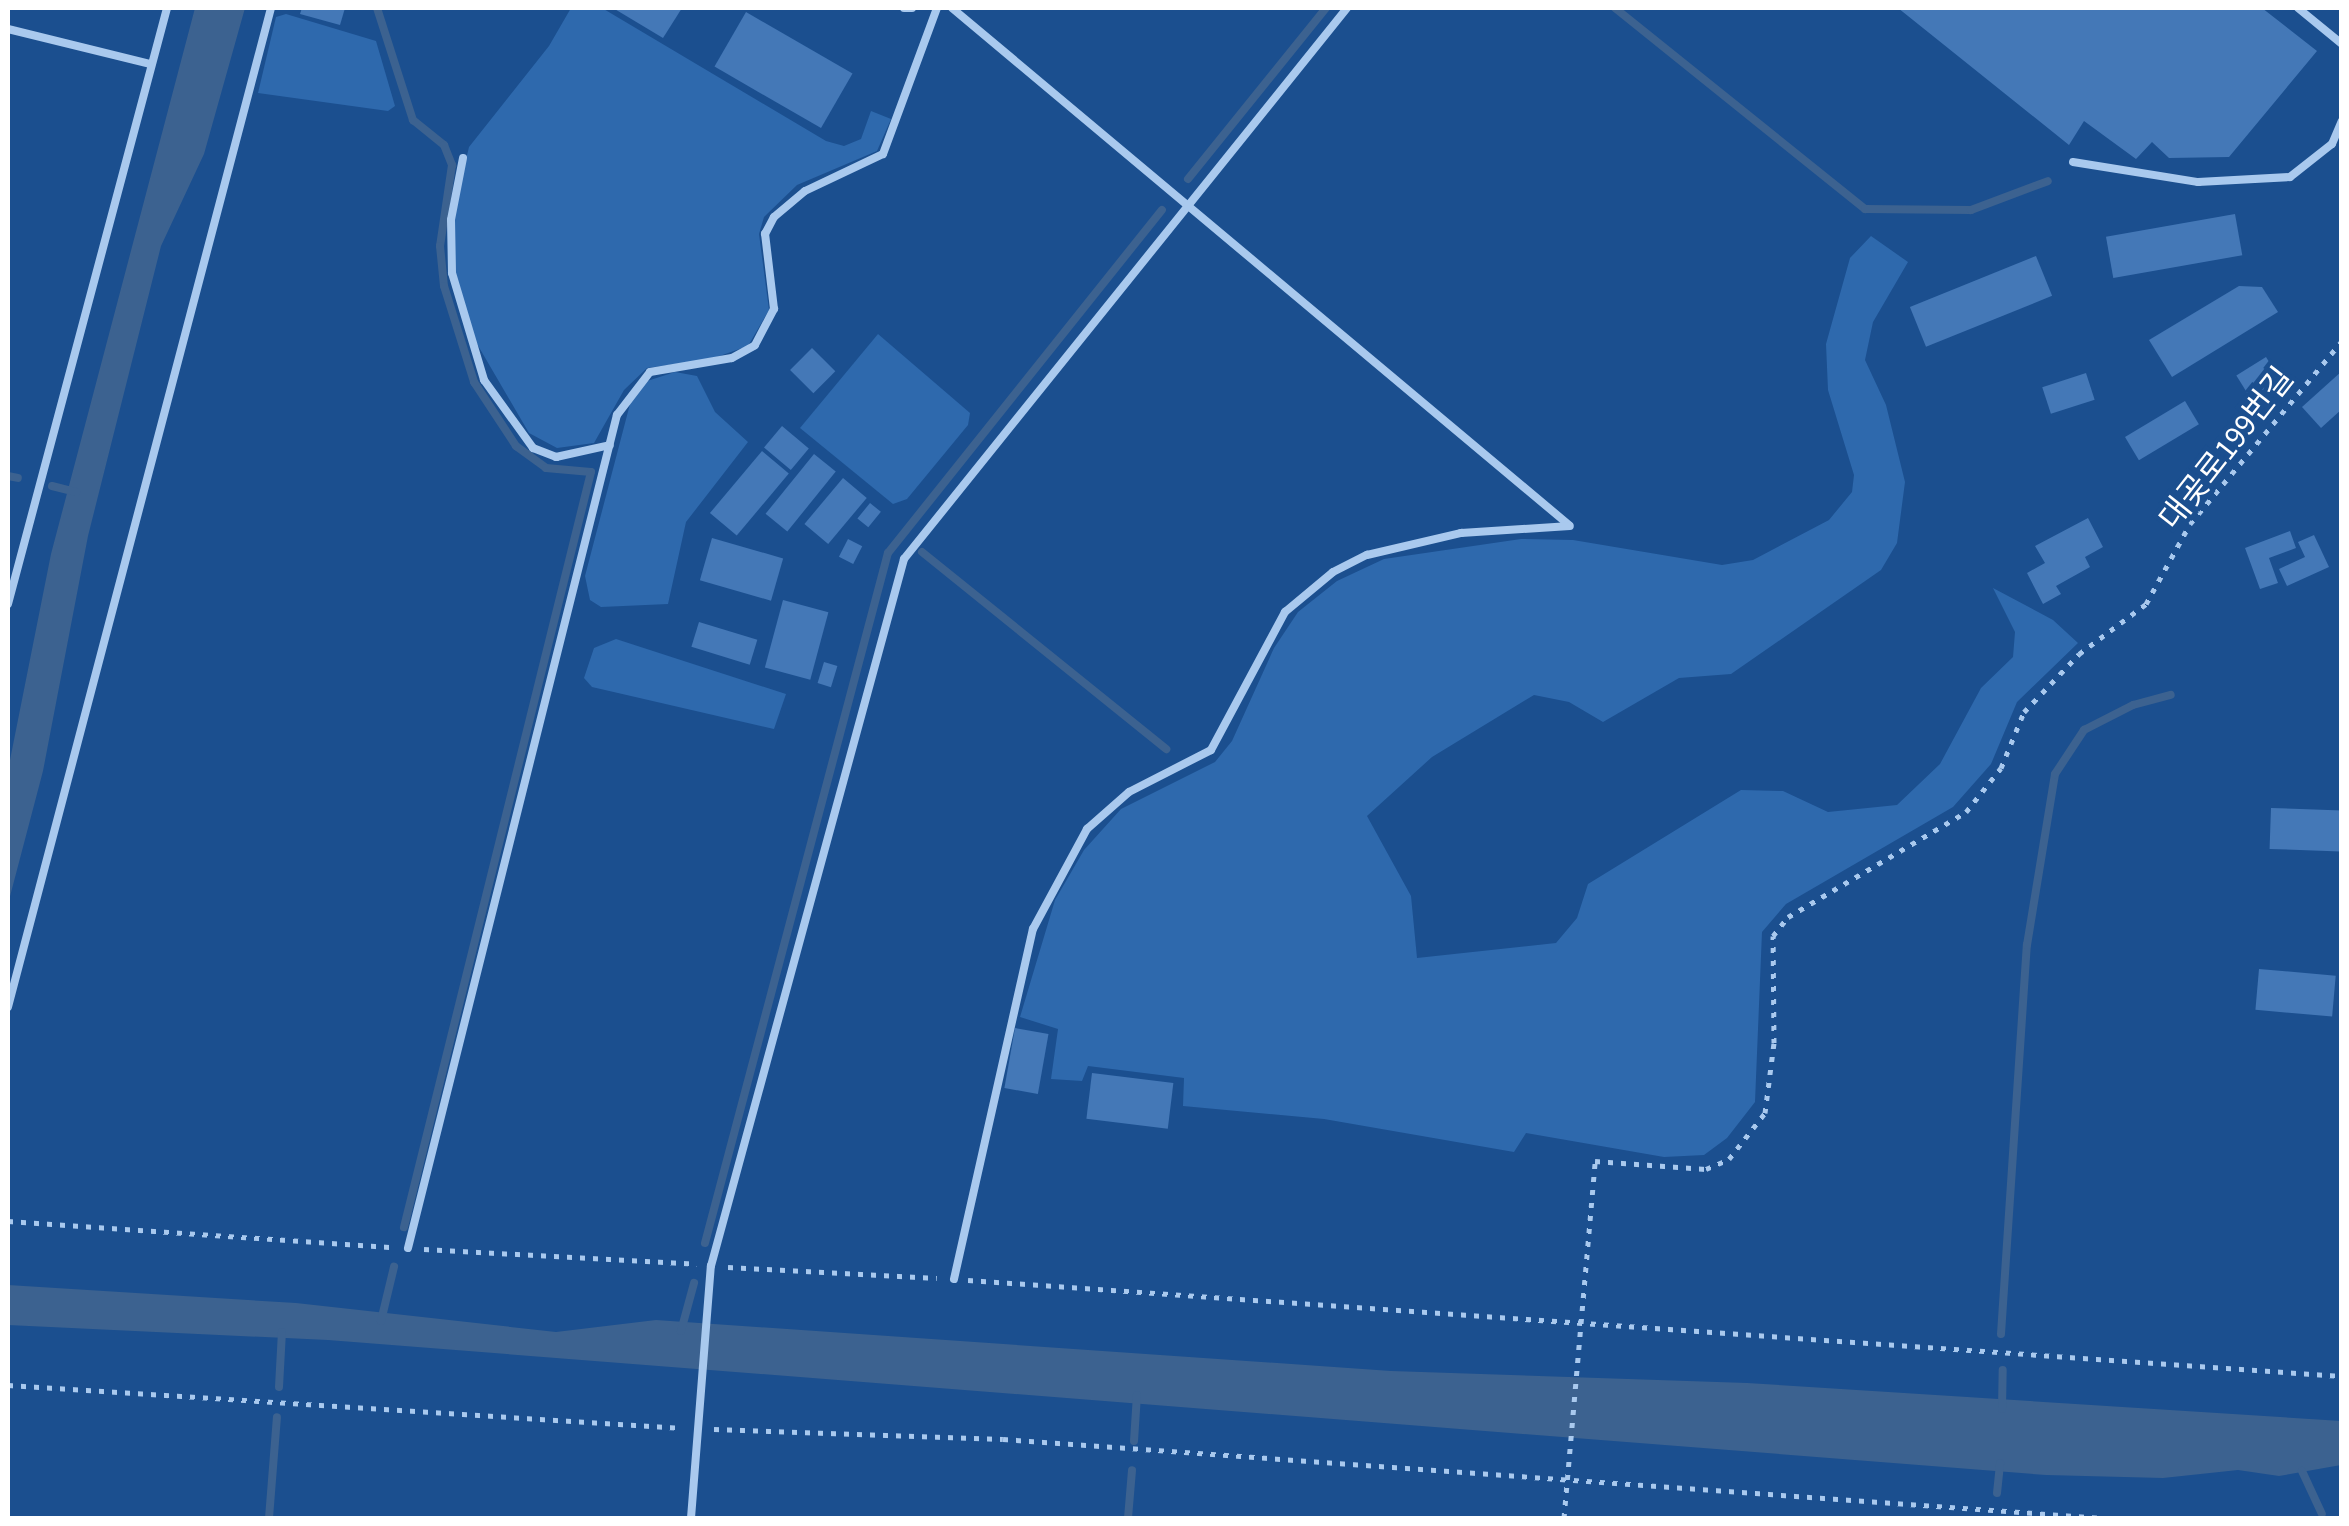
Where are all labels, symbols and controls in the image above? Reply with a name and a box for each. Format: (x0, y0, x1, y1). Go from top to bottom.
street label: 대곶로199번길 (2152, 360, 2302, 538)

